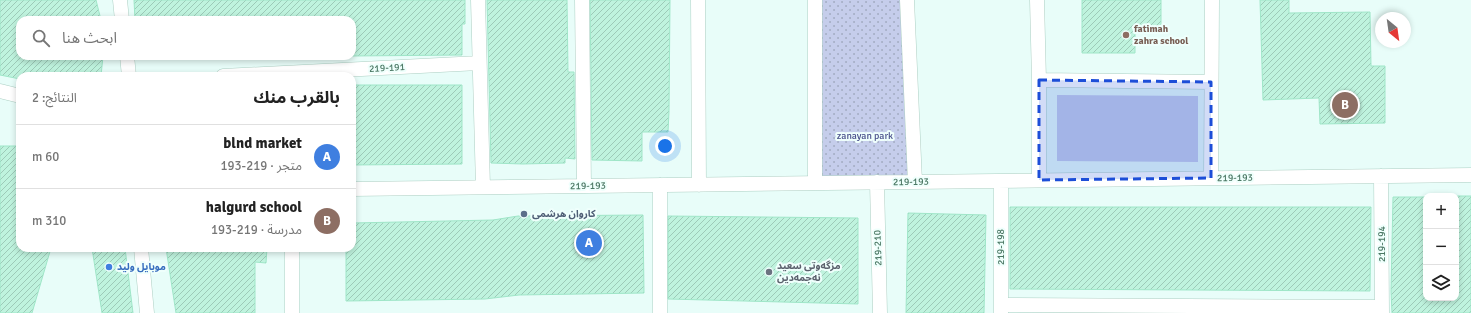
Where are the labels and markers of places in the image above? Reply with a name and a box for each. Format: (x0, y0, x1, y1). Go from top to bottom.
place label: fatimah zahra school (1133, 23, 1188, 47)
marker: fatimah zahra school (1121, 30, 1131, 40)
pin: B (1332, 90, 1358, 120)
place label: كاروان هرشمی (532, 208, 596, 220)
marker: كاروان هرشمی (519, 209, 529, 219)
pin: A (576, 228, 602, 258)
place label: مزگەوتی سعید نەجمەدین (777, 260, 841, 284)
place label: موبايل وليد (117, 261, 166, 273)
marker: موبايل وليد (104, 262, 114, 272)
marker: مزگەوتی سعید نەجمەدین (764, 267, 774, 277)

